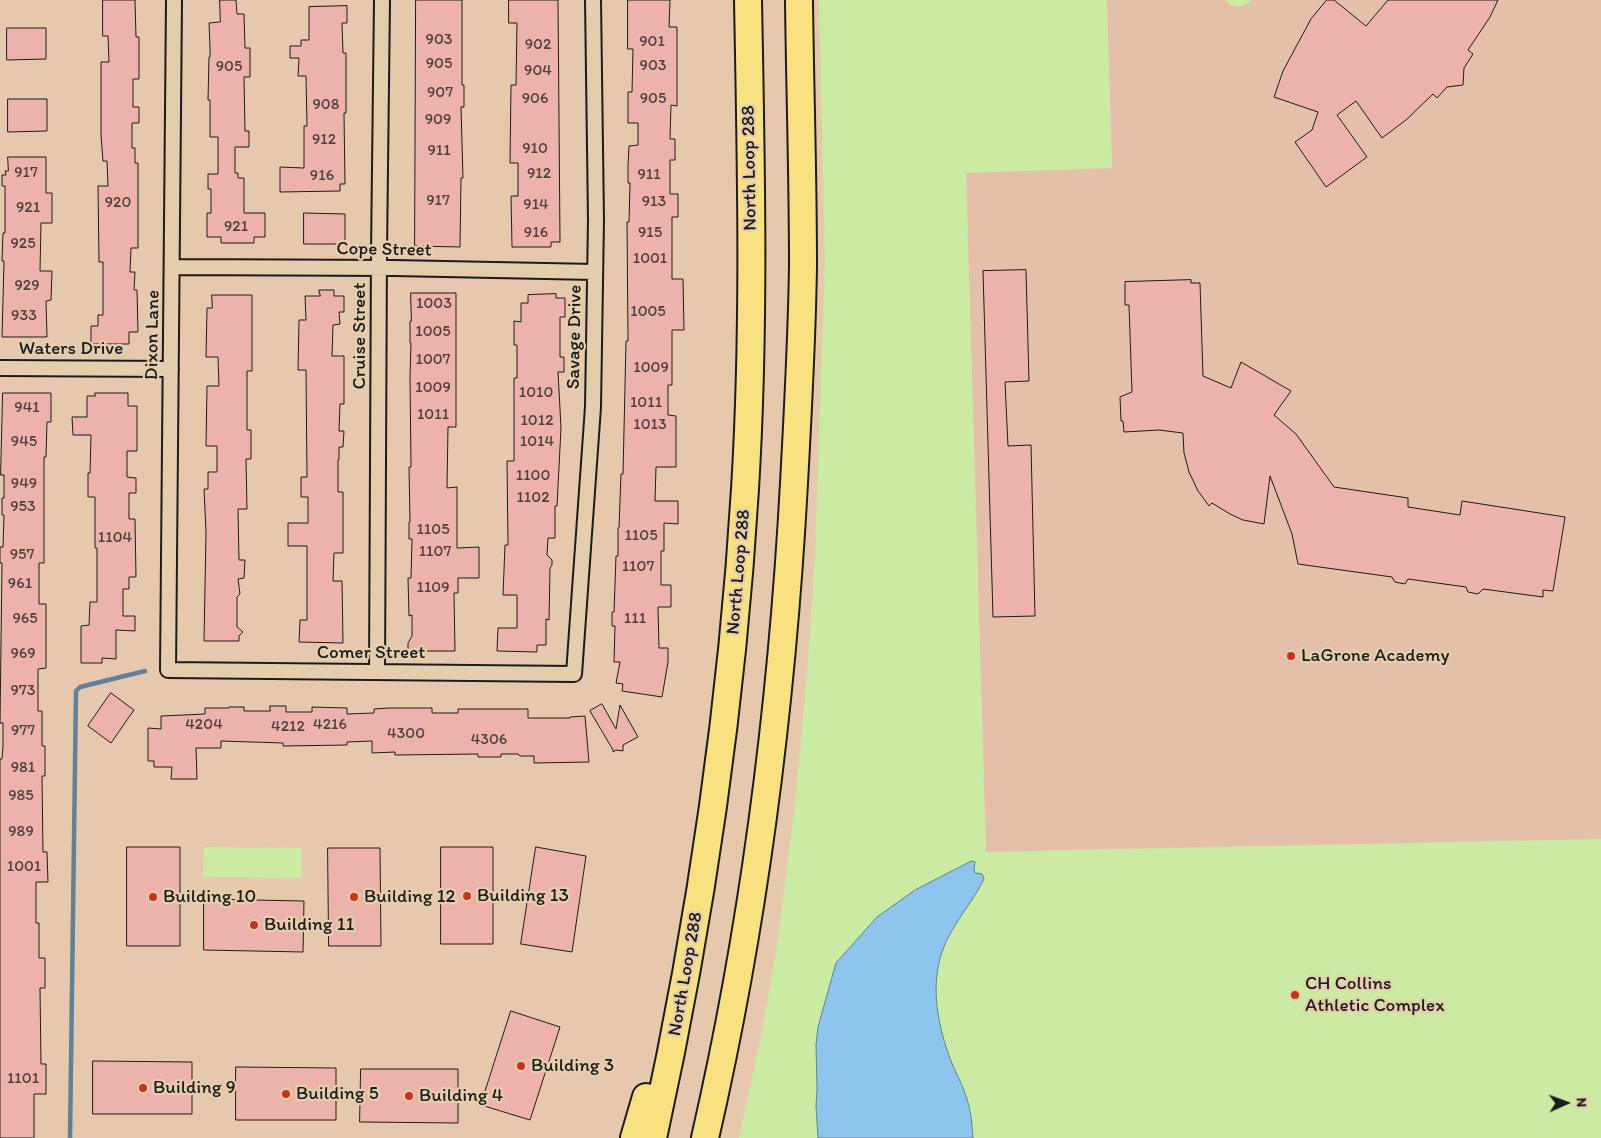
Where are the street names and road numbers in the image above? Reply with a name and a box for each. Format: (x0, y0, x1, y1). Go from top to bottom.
street label: North Loop 288 (738, 105, 762, 231)
street label: Cope Street (336, 238, 432, 262)
street label: Cruise Street (349, 282, 371, 390)
street label: Savage Drive (563, 285, 587, 389)
street label: Dixon Lane (141, 290, 165, 380)
street label: Waters Drive (19, 338, 123, 360)
street label: North Loop 288 (722, 508, 756, 636)
street label: Comer Street (317, 642, 425, 664)
street label: North Loop 288 (664, 910, 708, 1038)

